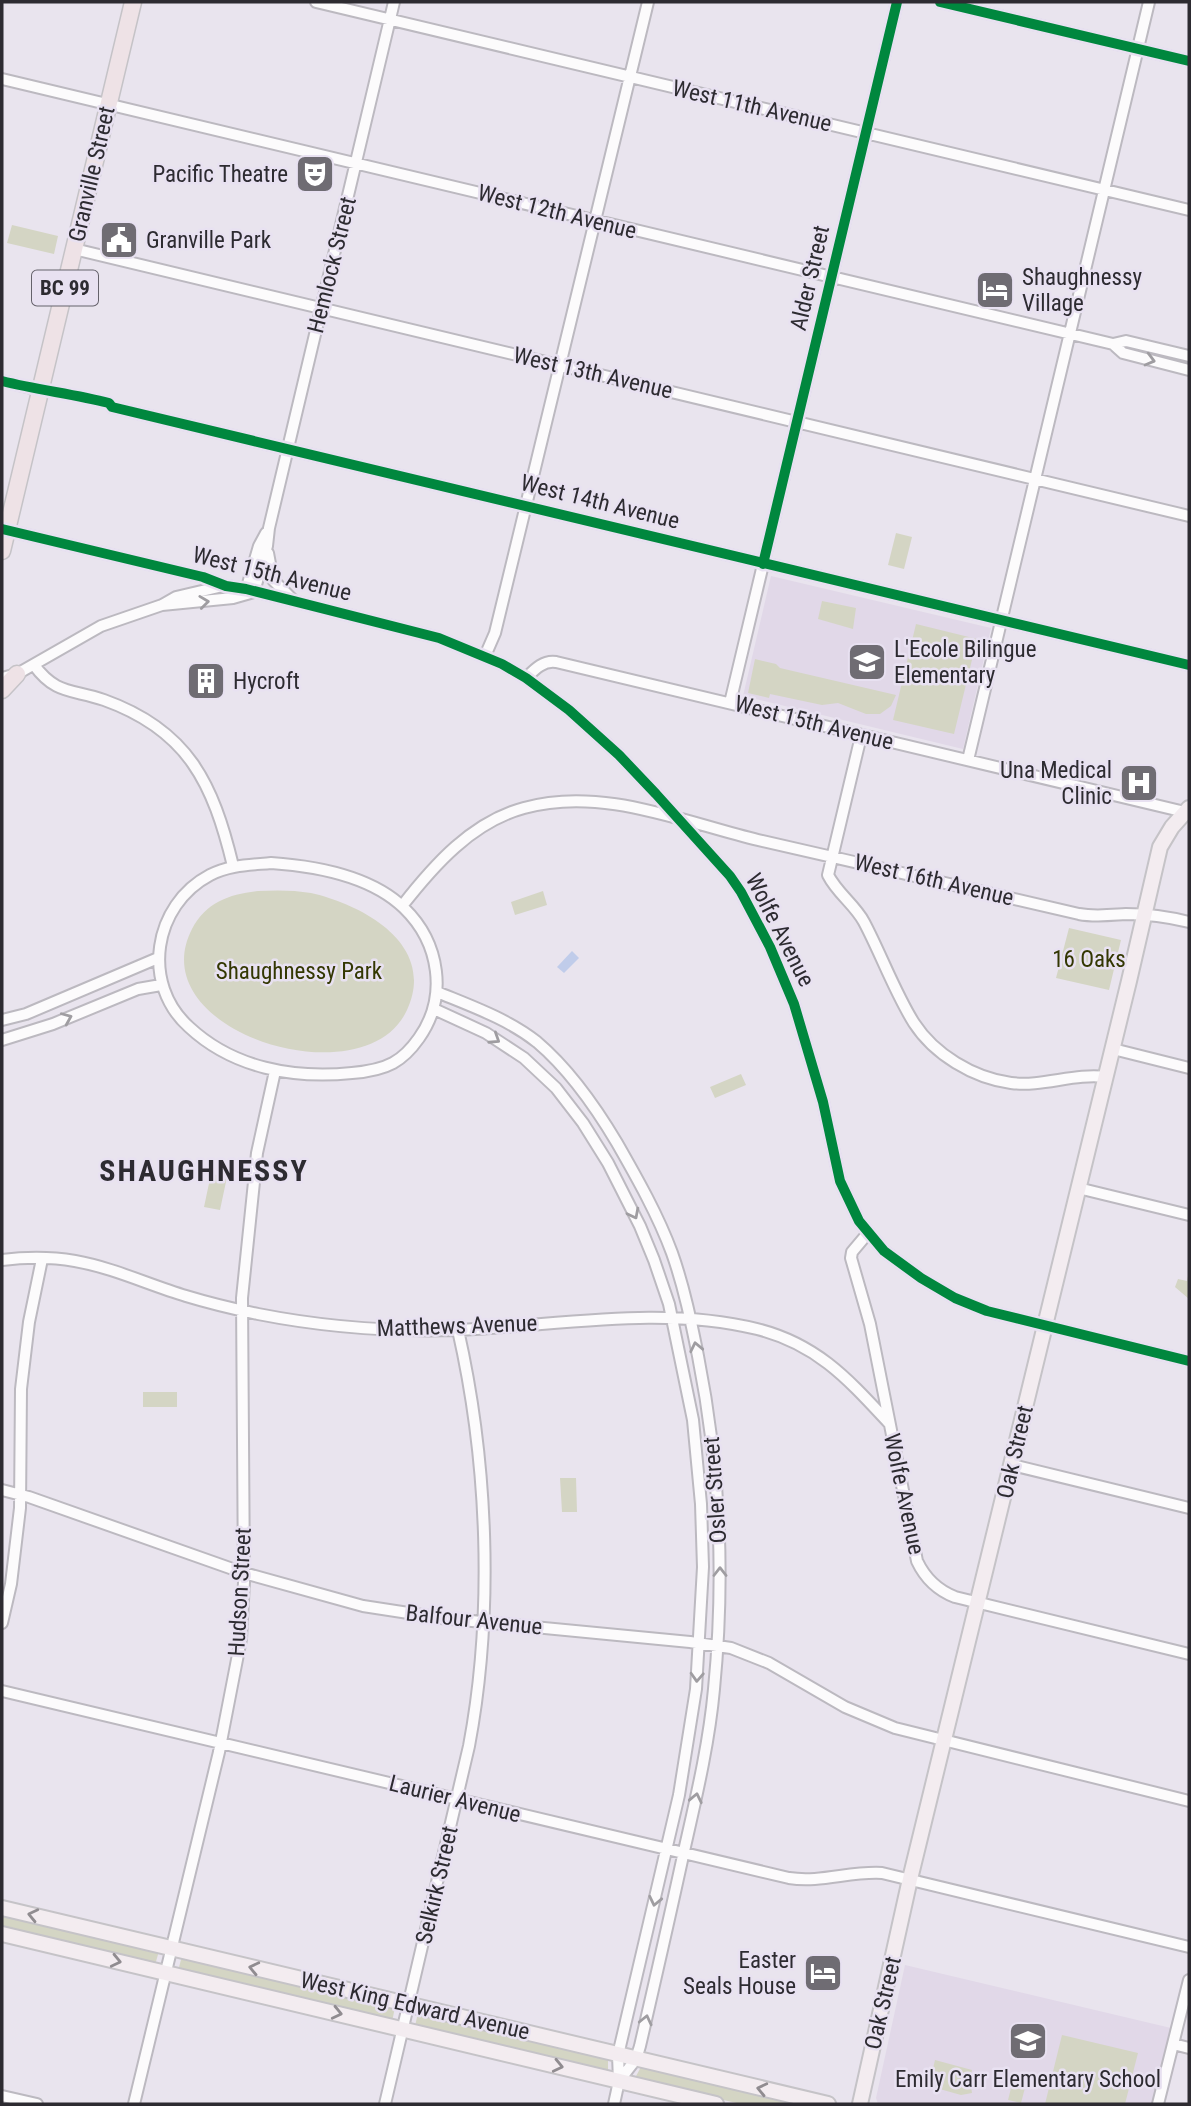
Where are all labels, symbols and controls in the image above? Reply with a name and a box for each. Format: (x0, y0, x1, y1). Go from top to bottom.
street label: West 11th Avenue (670, 75, 834, 137)
street label: Granville Street (63, 104, 121, 244)
theatre icon: Pacific Theatre (294, 153, 336, 195)
place label: Pacific Theatre (152, 161, 288, 188)
street label: West 12th Avenue (475, 179, 639, 245)
street label: Hemlock Street (302, 194, 362, 336)
public building icon: Granville Park (98, 219, 140, 261)
street label: Alder Street (785, 223, 835, 333)
place label: Granville Park (146, 227, 272, 254)
place label: Shaughnessy Village (1022, 264, 1143, 317)
hotel icon: Shaughnessy Village (974, 269, 1016, 311)
road number: BC 99 (32, 270, 98, 306)
street label: West 13th Avenue (511, 342, 675, 404)
one-way arrow (1144, 352, 1156, 366)
street label: West 14th Avenue (518, 469, 682, 535)
street label: West 15th Avenue (190, 541, 354, 607)
one-way arrow (198, 595, 209, 610)
place label: L'Ecole Bilingue Elementary (894, 636, 1036, 689)
school or university icon: L'Ecole Bilingue Elementary (846, 641, 888, 683)
building icon: Hycroft (185, 660, 227, 702)
place label: Hycroft (233, 668, 300, 695)
street label: West 15th Avenue (732, 690, 896, 756)
place label: Una Medical Clinic (1000, 757, 1112, 810)
hospital icon: Una Medical Clinic (1118, 762, 1160, 804)
street label: West 16th Avenue (852, 849, 1016, 911)
street label: Wolfe Avenue (740, 869, 820, 991)
park label: 16 Oaks (1052, 946, 1126, 973)
park label: Shaughnessy Park (216, 958, 383, 985)
one-way arrow (60, 1013, 72, 1027)
one-way arrow (488, 1030, 501, 1043)
district label: SHAUGHNESSY (99, 1153, 309, 1188)
one-way arrow (626, 1207, 640, 1219)
street label: Matthews Avenue (376, 1310, 538, 1342)
one-way arrow (689, 1341, 704, 1353)
street label: Oak Street (991, 1403, 1039, 1501)
street label: Wolfe Avenue (878, 1431, 930, 1557)
street label: Osler Street (698, 1436, 732, 1544)
street label: Hudson Street (223, 1527, 257, 1657)
one-way arrow (712, 1567, 728, 1577)
street label: Balfour Avenue (404, 1599, 544, 1641)
one-way arrow (690, 1672, 705, 1683)
street label: Laurier Avenue (386, 1770, 524, 1828)
one-way arrow (688, 1792, 703, 1804)
street label: Selkirk Street (410, 1823, 464, 1947)
one-way arrow (648, 1894, 663, 1906)
one-way arrow (27, 1909, 39, 1923)
place label: Easter Seals House (683, 1947, 796, 2000)
hotel icon: Easter Seals House (802, 1952, 844, 1994)
one-way arrow (110, 1953, 122, 1967)
street label: Oak Street (859, 1954, 907, 2052)
one-way arrow (248, 1962, 260, 1976)
street label: West King Edward Avenue (298, 1966, 532, 2046)
one-way arrow (331, 2005, 343, 2020)
one-way arrow (638, 2014, 652, 2026)
school or university icon: Emily Carr Elementary School (1007, 2020, 1049, 2062)
one-way arrow (552, 2058, 564, 2073)
place label: Emily Carr Elementary School (895, 2066, 1161, 2093)
one-way arrow (756, 2083, 768, 2097)

